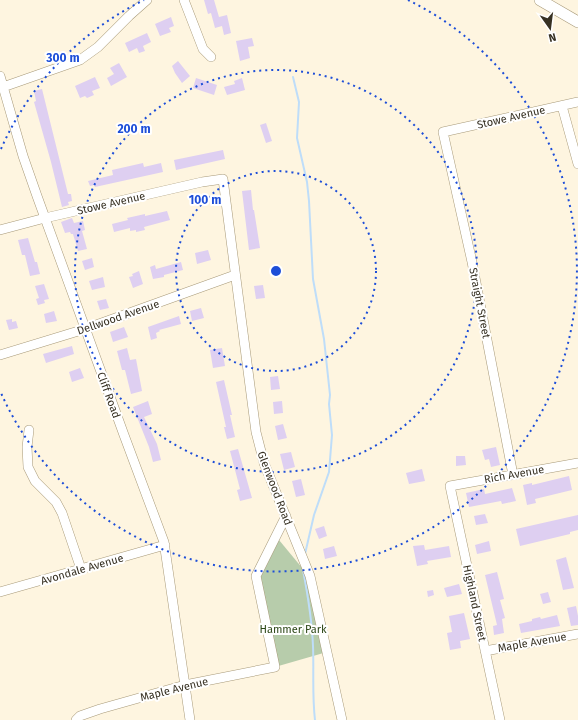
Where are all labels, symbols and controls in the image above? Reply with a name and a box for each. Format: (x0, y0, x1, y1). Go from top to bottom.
north arrow (530, 8, 570, 48)
text: N (547, 30, 557, 44)
text: 300 m (45, 51, 80, 65)
street label: Stowe Avenue (476, 103, 546, 132)
text: 200 m (117, 122, 151, 136)
street label: Stowe Avenue (76, 189, 146, 218)
text: 100 m (189, 193, 221, 207)
centre of rings (269, 264, 283, 278)
street label: Straight Street (466, 267, 493, 340)
street label: Dellwood Avenue (75, 297, 161, 338)
street label: Cliff Road (94, 370, 123, 420)
street label: Glenwood Road (254, 449, 295, 527)
street label: Rich Avenue (483, 463, 545, 486)
street label: Avondale Avenue (39, 551, 125, 588)
street label: Highland Street (460, 564, 489, 642)
park label: Hammer Park (259, 623, 327, 636)
street label: Maple Avenue (497, 630, 568, 655)
street label: Maple Avenue (139, 675, 209, 704)

